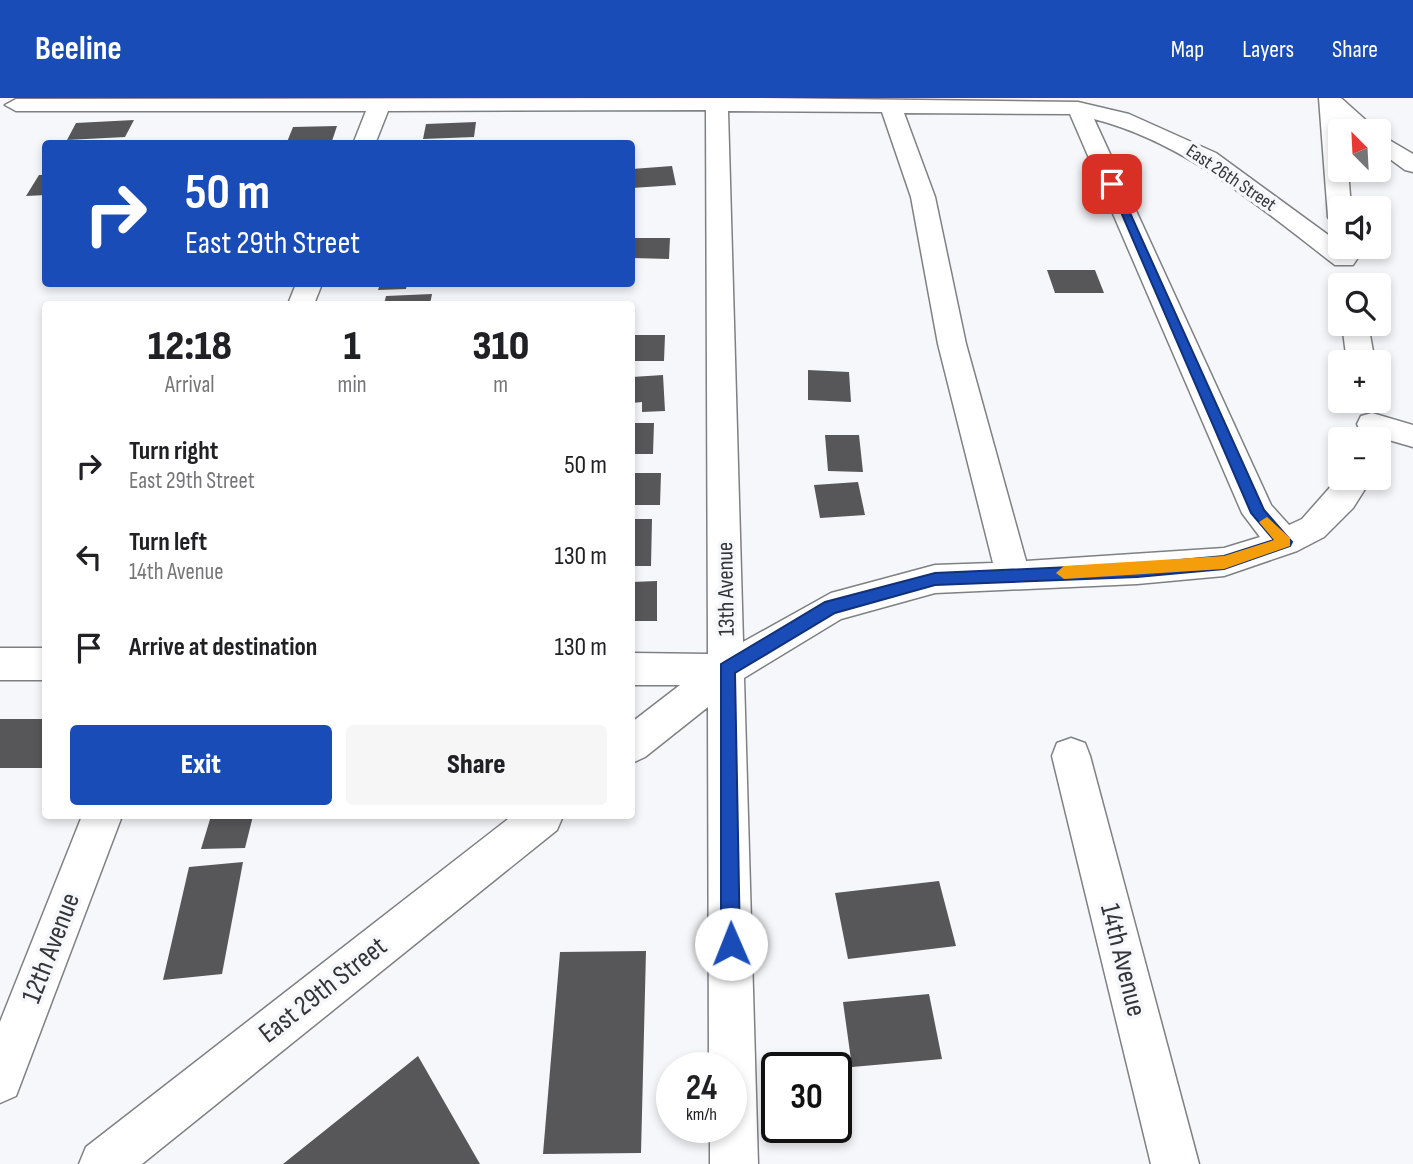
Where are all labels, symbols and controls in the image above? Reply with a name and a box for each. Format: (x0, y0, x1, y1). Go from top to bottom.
text: Beeline (35, 29, 122, 69)
text: Map (1171, 35, 1204, 64)
text: Layers (1242, 35, 1294, 64)
text: Share (1332, 35, 1378, 64)
north arrow (1328, 119, 1391, 182)
map controls (1328, 119, 1391, 490)
street label: East 26th Street (1182, 139, 1281, 217)
pin (1082, 154, 1142, 214)
text: 50 m (185, 164, 270, 223)
icon: arrive (1093, 165, 1131, 203)
icon: right (70, 168, 161, 259)
button: sound (1328, 196, 1391, 259)
text: East 29th Street (185, 224, 360, 263)
button: search (1328, 273, 1391, 336)
text: 12:18 (148, 321, 232, 372)
text: 1 (343, 321, 361, 372)
text: 310 (472, 321, 529, 372)
button: + (1328, 350, 1391, 413)
text: Arrival (165, 371, 215, 399)
text: min (338, 371, 367, 399)
text: m (493, 371, 508, 399)
button: − (1328, 427, 1391, 490)
text: Turn right (129, 436, 218, 467)
icon: right (70, 447, 108, 485)
text: 50 m (564, 450, 607, 481)
text: East 29th Street (129, 467, 255, 495)
text: Turn left (129, 527, 207, 558)
icon: left (70, 538, 108, 576)
text: 130 m (555, 541, 607, 572)
street label: 13th Avenue (711, 542, 741, 636)
text: 14th Avenue (129, 558, 223, 586)
icon: arrive (70, 629, 108, 667)
text: Arrive at destination (129, 632, 317, 663)
text: 130 m (555, 632, 607, 663)
button: Exit (70, 725, 332, 805)
button: Share (346, 725, 607, 805)
street label: 12th Avenue (15, 888, 87, 1008)
street label: 14th Avenue (1093, 900, 1153, 1020)
position arrow (694, 907, 768, 981)
street label: East 29th Street (253, 930, 393, 1050)
speed limit sign: 30 (761, 1052, 852, 1143)
text: 24 (686, 1067, 717, 1110)
text: km/h (686, 1104, 717, 1125)

